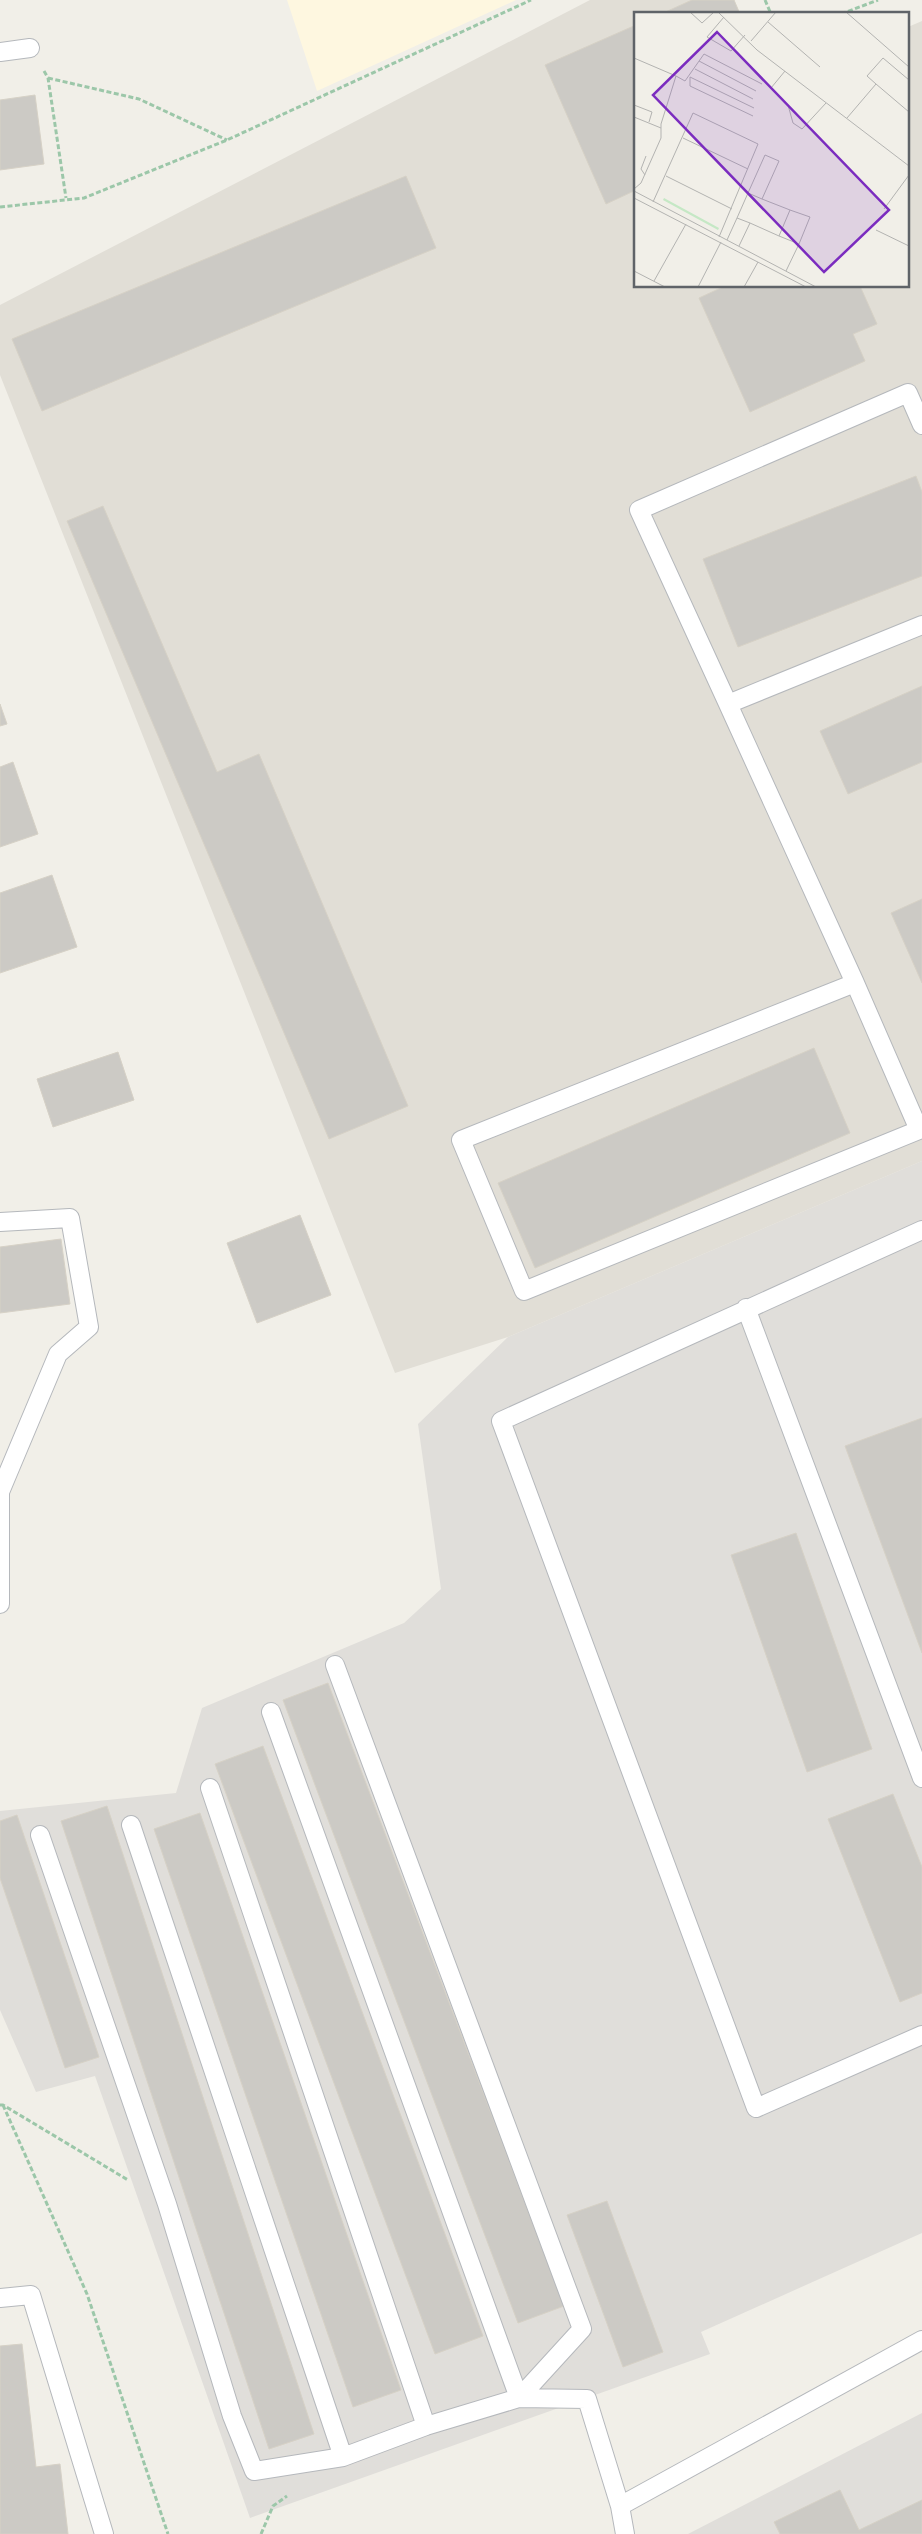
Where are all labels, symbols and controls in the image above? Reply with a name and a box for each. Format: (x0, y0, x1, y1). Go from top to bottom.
inset map (634, 12, 910, 288)

